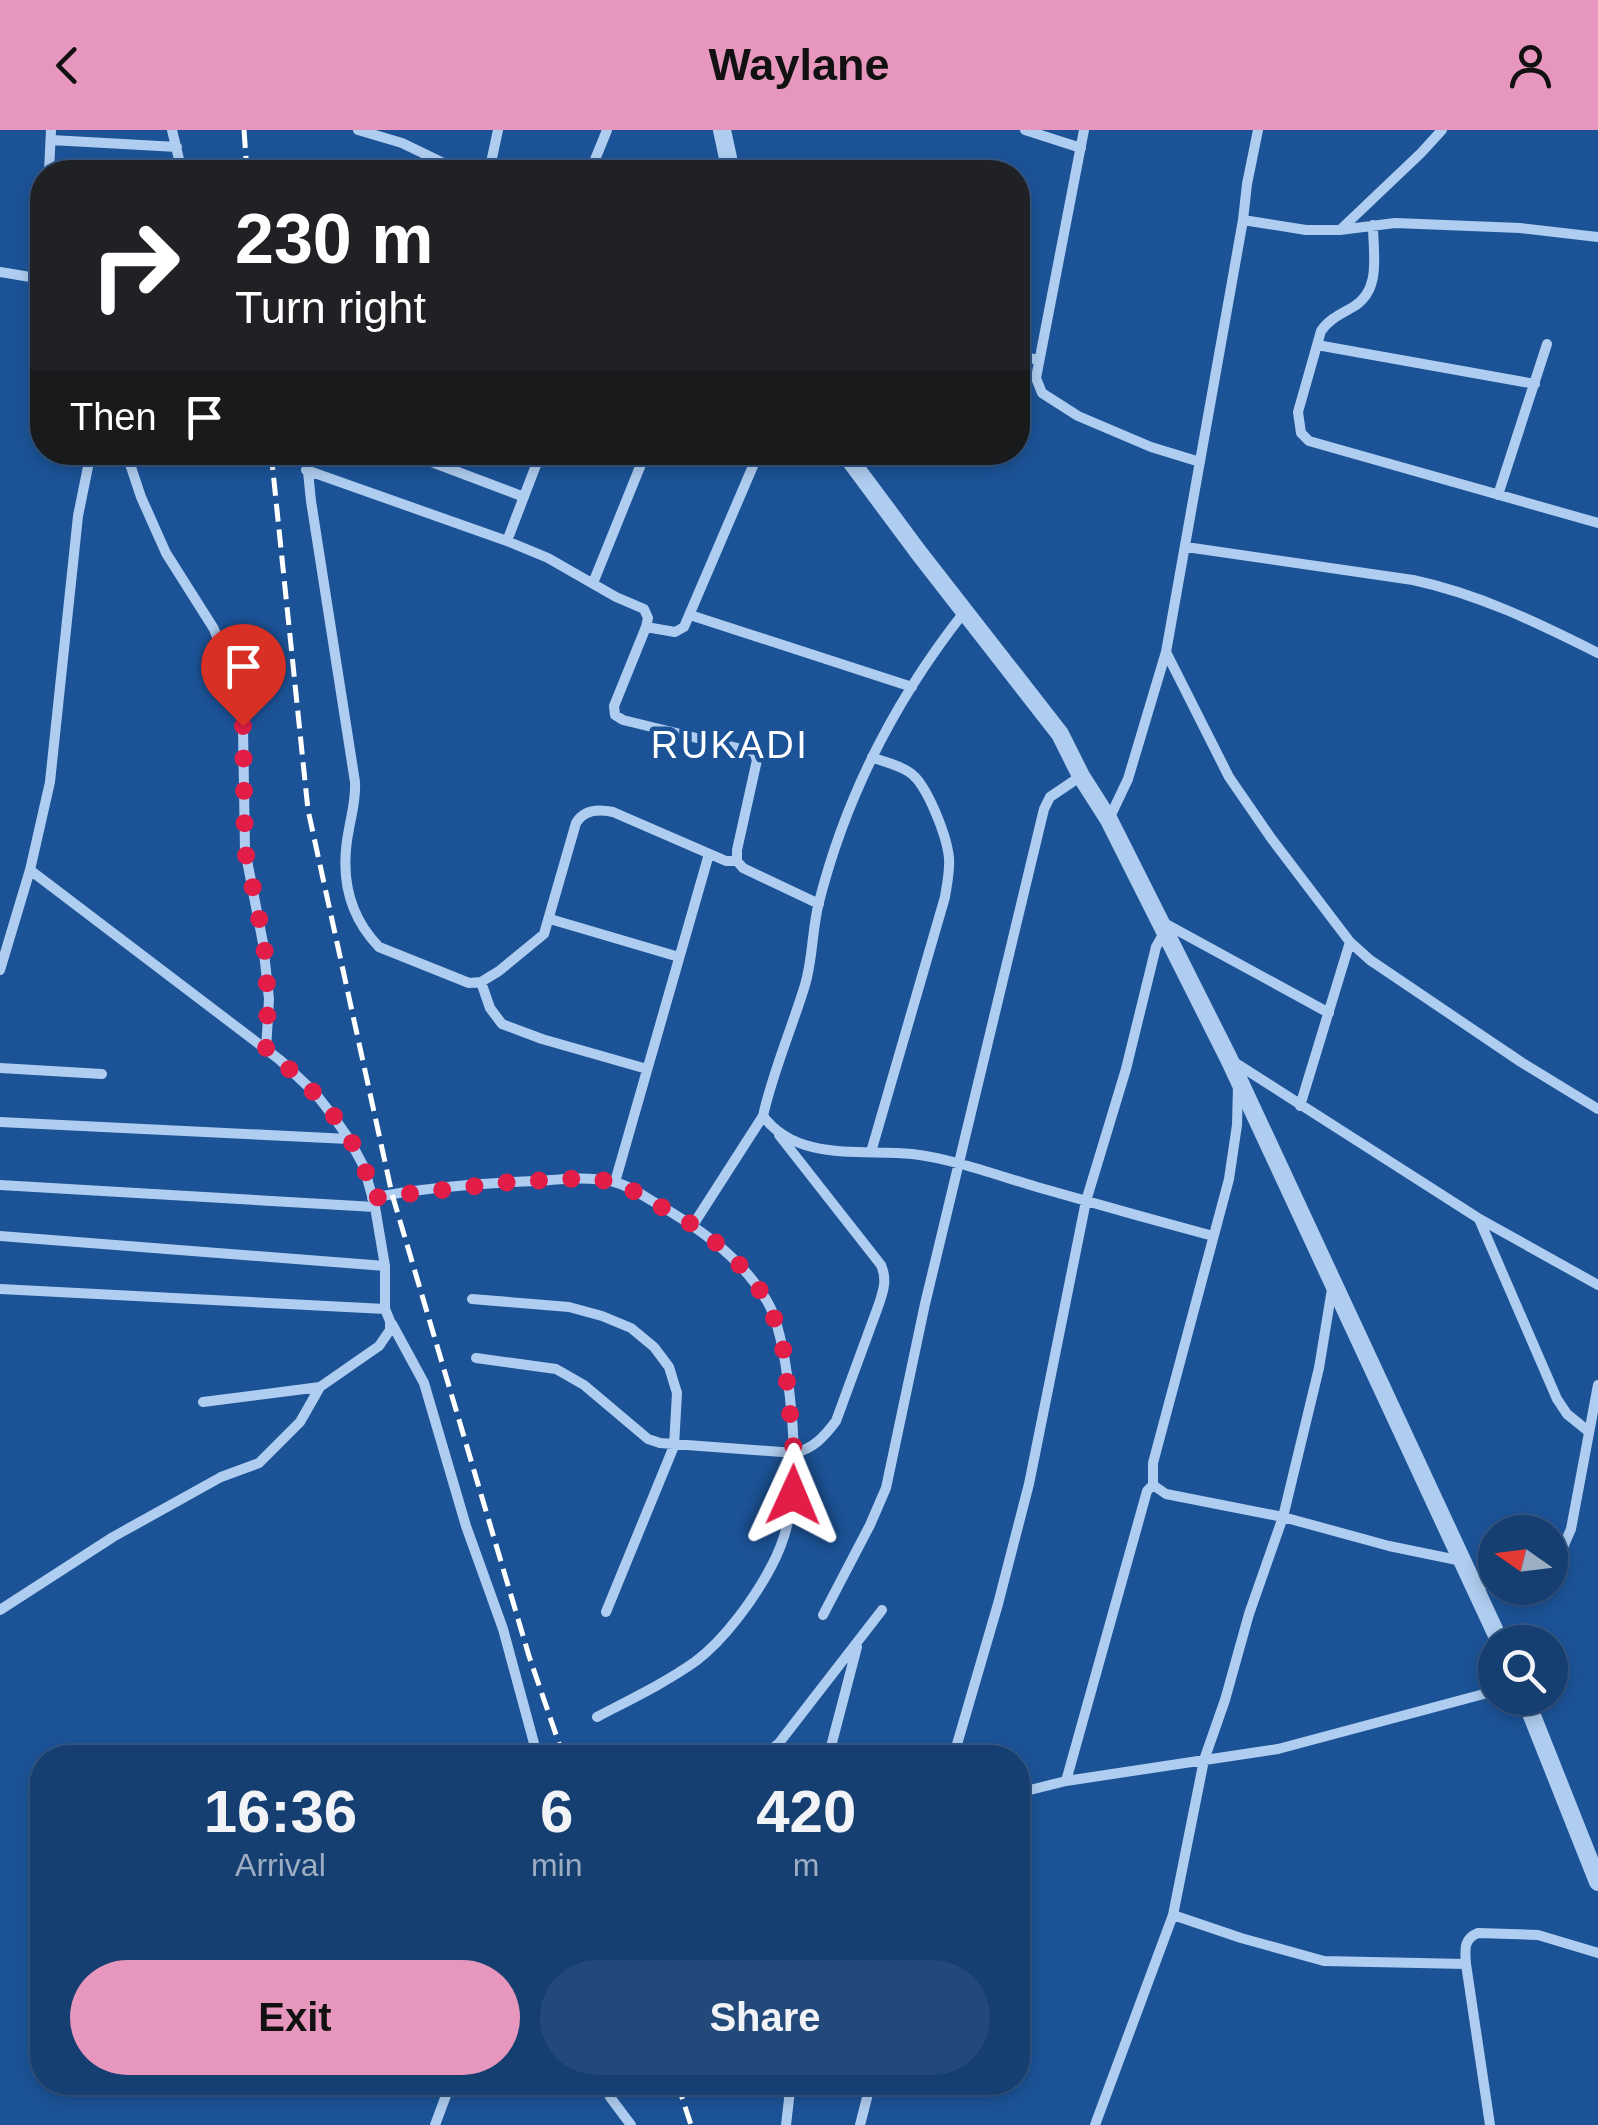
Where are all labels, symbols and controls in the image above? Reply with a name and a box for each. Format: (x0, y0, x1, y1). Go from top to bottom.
icon: back (40, 38, 95, 93)
icon: person (1503, 38, 1558, 93)
text: Waylane (709, 39, 889, 90)
icon: right (70, 200, 200, 330)
text: 230 m (235, 200, 433, 278)
text: Turn right (235, 282, 426, 333)
icon: arrive (177, 390, 232, 445)
text: Then (70, 396, 157, 438)
pin (201, 624, 286, 727)
icon: arrive (216, 639, 271, 694)
district label: RUKADI (651, 724, 809, 766)
position arrow (741, 1443, 845, 1547)
north arrow (1478, 1515, 1568, 1605)
map controls (1478, 1515, 1568, 1715)
button: search (1478, 1625, 1568, 1715)
text: 16:36 (204, 1778, 357, 1845)
text: 6 (540, 1778, 573, 1845)
text: 420 (756, 1778, 856, 1845)
text: Arrival (235, 1847, 326, 1883)
text: min (531, 1847, 582, 1883)
text: m (793, 1847, 820, 1883)
button: Exit (70, 1960, 520, 2075)
button: Share (540, 1960, 990, 2075)

